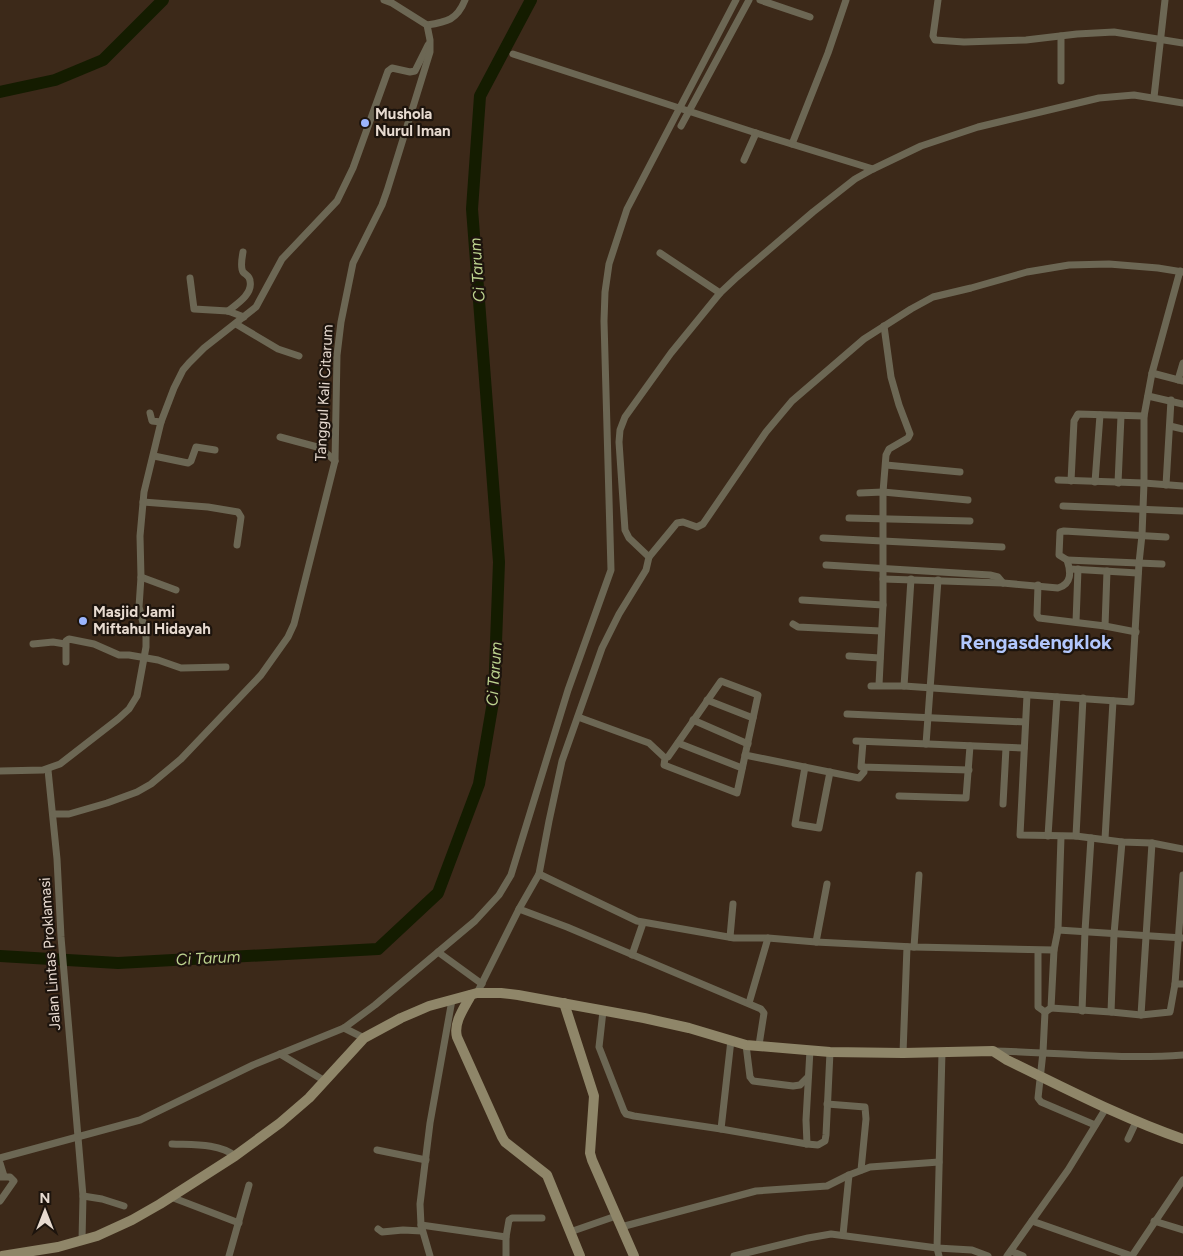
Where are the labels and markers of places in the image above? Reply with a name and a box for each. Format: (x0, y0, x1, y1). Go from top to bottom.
place label: Mushola Nurul Iman (375, 105, 451, 140)
marker: Mushola Nurul Iman (359, 117, 371, 129)
place label: Masjid Jami Miftahul Hidayah (93, 603, 211, 638)
marker: Masjid Jami Miftahul Hidayah (77, 615, 89, 627)

